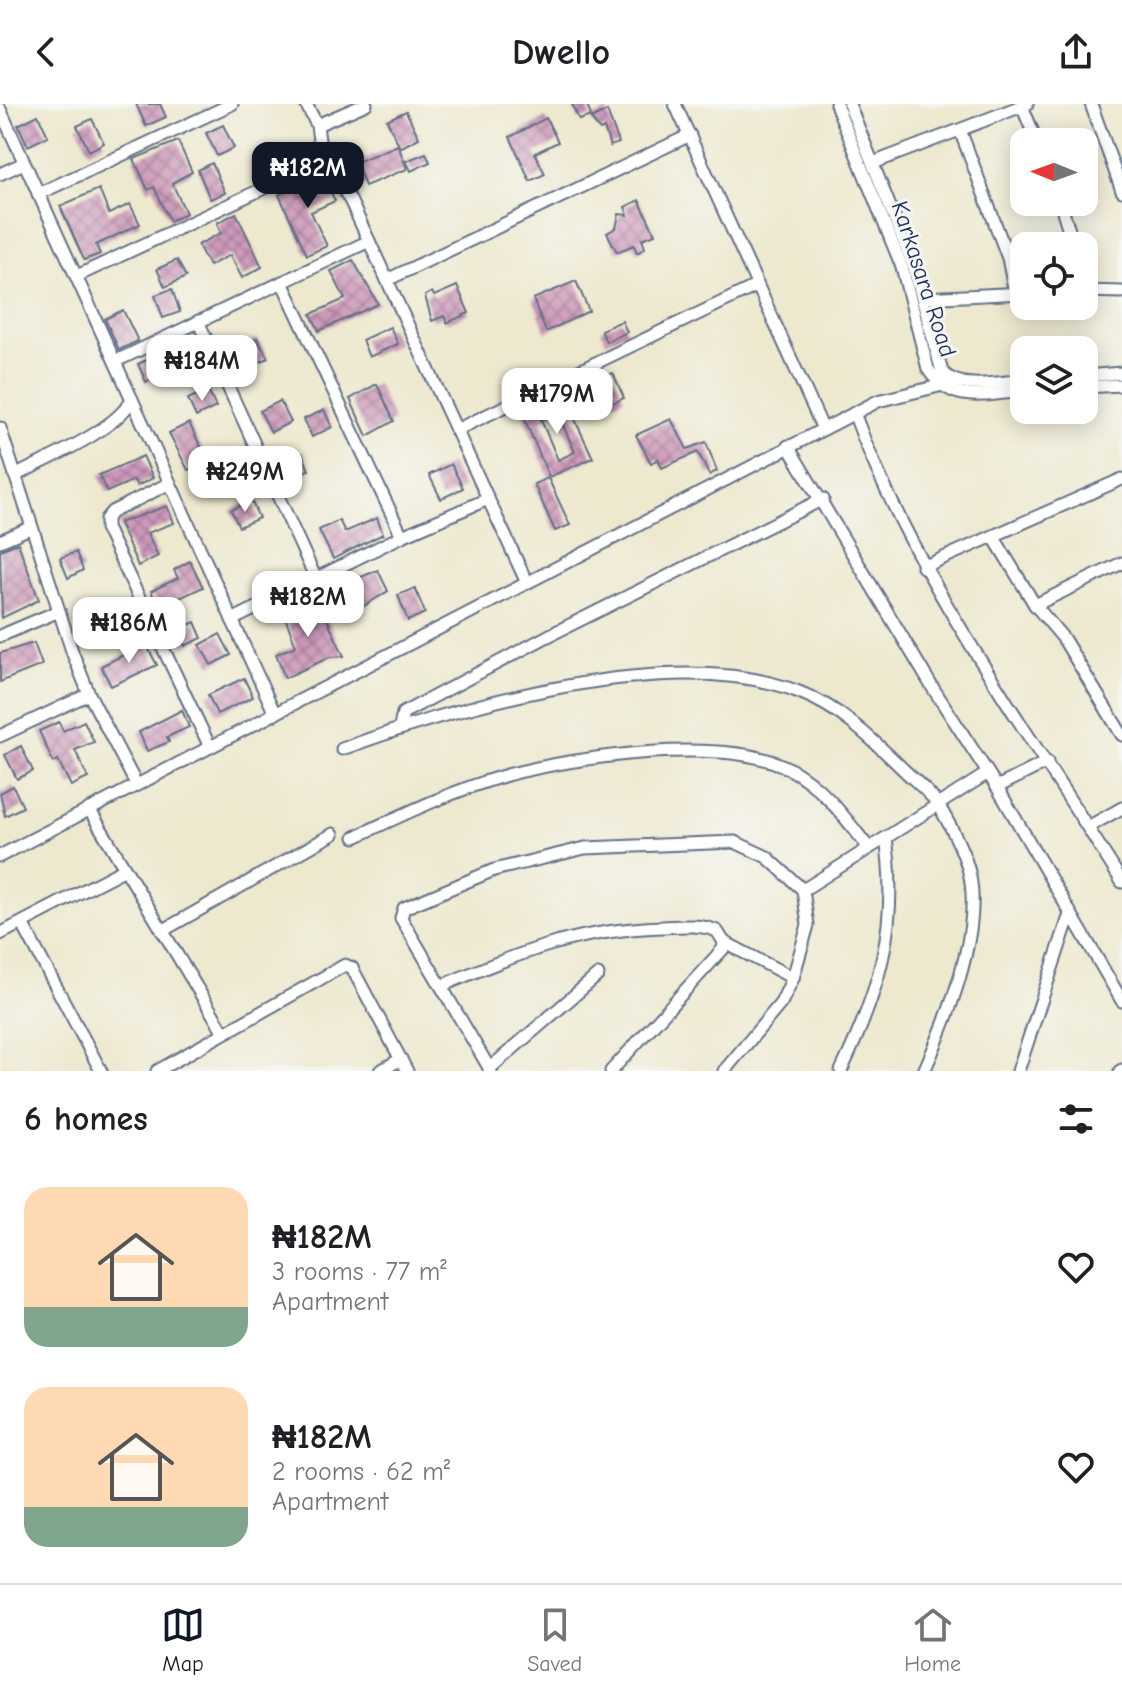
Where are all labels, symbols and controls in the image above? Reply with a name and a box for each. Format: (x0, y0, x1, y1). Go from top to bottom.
icon: back (24, 30, 68, 74)
icon: share (1054, 30, 1098, 74)
text: Dwello (512, 32, 610, 73)
north arrow (1010, 128, 1098, 216)
map controls (1010, 128, 1098, 424)
pin: ₦182M (252, 142, 364, 210)
text: ₦182M (270, 153, 346, 183)
street label: Karkasara Road (886, 197, 962, 361)
button: locate (1010, 232, 1098, 320)
pin: ₦184M (146, 335, 258, 403)
button: layers (1010, 336, 1098, 424)
text: ₦184M (164, 346, 240, 376)
pin: ₦179M (501, 368, 613, 436)
text: ₦179M (520, 379, 594, 409)
pin: ₦249M (189, 446, 301, 514)
text: ₦249M (206, 457, 284, 487)
pin: ₦182M (252, 571, 364, 639)
text: ₦182M (270, 582, 346, 612)
pin: ₦186M (73, 597, 185, 665)
text: ₦186M (91, 608, 167, 638)
icon: filters (1054, 1097, 1098, 1141)
text: 6 homes (24, 1099, 148, 1139)
text: ₦182M (272, 1217, 372, 1257)
icon: home (88, 1219, 184, 1315)
icon: heart (1054, 1245, 1098, 1289)
text: 3 rooms · 77 m² (272, 1257, 447, 1287)
text: Apartment (272, 1287, 388, 1317)
text: ₦182M (272, 1417, 372, 1457)
icon: home (88, 1419, 184, 1515)
icon: heart (1054, 1445, 1098, 1489)
text: 2 rooms · 62 m² (272, 1457, 450, 1487)
text: Apartment (272, 1487, 388, 1517)
tab: Map (161, 1603, 205, 1677)
tab: Saved (527, 1603, 582, 1677)
tab: Home (904, 1603, 961, 1677)

